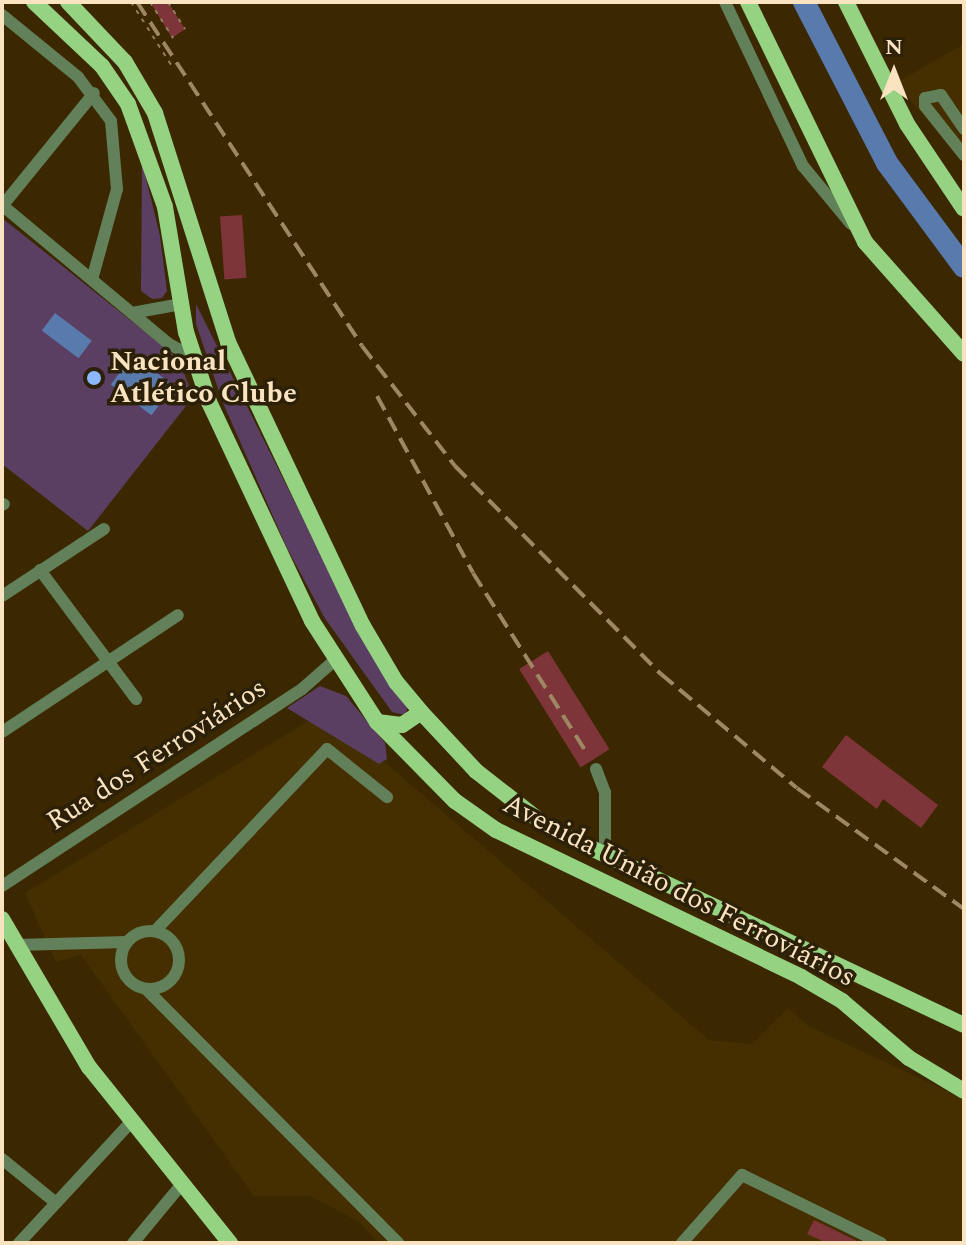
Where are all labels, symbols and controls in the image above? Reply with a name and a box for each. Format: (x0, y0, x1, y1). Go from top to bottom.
text: N (885, 31, 903, 64)
north arrow (854, 32, 934, 112)
place label: Nacional Atlético Clube (110, 345, 297, 411)
marker: Nacional Atlético Clube (85, 369, 103, 387)
street label: Rua dos Ferroviários (41, 671, 273, 839)
street label: Avenida União dos Ferroviários (497, 787, 861, 995)

